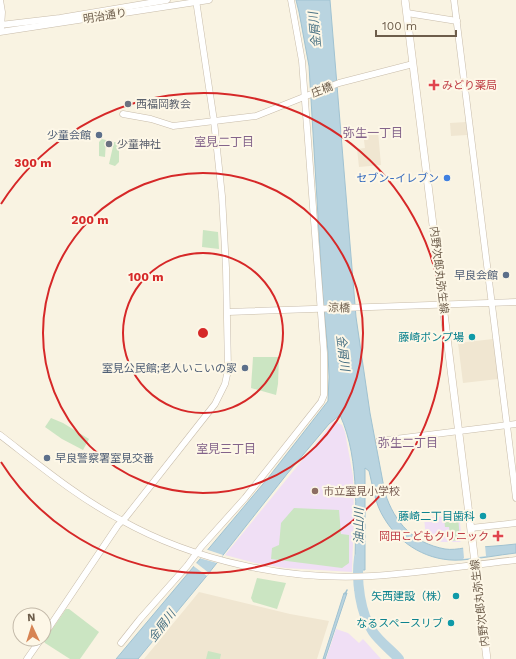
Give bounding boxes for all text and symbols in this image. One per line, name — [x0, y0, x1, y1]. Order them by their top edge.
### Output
street label: 明治通り — [82, 6, 128, 26]
water label: 金屑川 — [306, 9, 324, 49]
scale bar — [376, 12, 456, 38]
text: 100 m — [382, 19, 417, 33]
place label: みどり薬局 — [442, 79, 497, 92]
street label: 庄橋 — [309, 80, 335, 100]
marker: みどり薬局 — [429, 80, 439, 90]
place label: 西福岡教会 — [136, 98, 191, 111]
marker: 西福岡教会 — [123, 99, 133, 109]
district label: 弥生一丁目 — [343, 126, 403, 140]
place label: 少童会館 — [47, 129, 91, 142]
marker: 少童会館 — [94, 130, 104, 140]
district label: 室見二丁目 — [194, 135, 254, 149]
place label: 少童神社 — [117, 138, 161, 151]
marker: 少童神社 — [104, 139, 114, 149]
text: 300 m — [14, 156, 52, 170]
place label: セブン-イレブン — [356, 172, 439, 185]
marker: セブン-イレブン — [442, 173, 452, 183]
text: 200 m — [71, 213, 109, 227]
street label: 内野次郎丸弥生線 — [427, 226, 451, 314]
place label: 早良会館 — [454, 269, 498, 282]
text: 100 m — [128, 270, 164, 284]
marker: 早良会館 — [501, 270, 511, 280]
street label: 涼橋 — [328, 301, 350, 315]
centre of rings — [196, 326, 210, 340]
place label: 藤崎ポンプ場 — [398, 331, 464, 344]
marker: 藤崎ポンプ場 — [467, 332, 477, 342]
water label: 金屑川 — [334, 334, 352, 374]
place label: 室見公民館;老人いこいの家 — [102, 362, 237, 375]
marker: 室見公民館;老人いこいの家 — [240, 363, 250, 373]
district label: 弥生二丁目 — [378, 436, 438, 450]
district label: 室見三丁目 — [196, 442, 256, 456]
place label: 早良警察署室見交番 — [55, 452, 154, 465]
marker: 早良警察署室見交番 — [42, 453, 52, 463]
place label: 市立室見小学校 — [323, 485, 400, 498]
marker: 市立室見小学校 — [310, 486, 320, 496]
water label: 油山川 — [352, 506, 366, 544]
place label: 藤崎二丁目歯科 — [398, 510, 475, 523]
marker: 藤崎二丁目歯科 — [478, 511, 488, 521]
place label: 岡田こどもクリニック — [379, 530, 489, 543]
marker: 岡田こどもクリニック — [492, 530, 504, 542]
street label: 内野次郎丸弥生線 — [468, 559, 492, 647]
place label: 矢西建設（株） — [371, 590, 448, 603]
marker: 矢西建設（株） — [451, 591, 461, 601]
water label: 金屑川 — [146, 606, 180, 645]
north arrow — [12, 607, 52, 647]
text: N — [27, 611, 36, 624]
place label: なるスペースリブ — [356, 617, 443, 630]
marker: なるスペースリブ — [446, 618, 456, 628]

